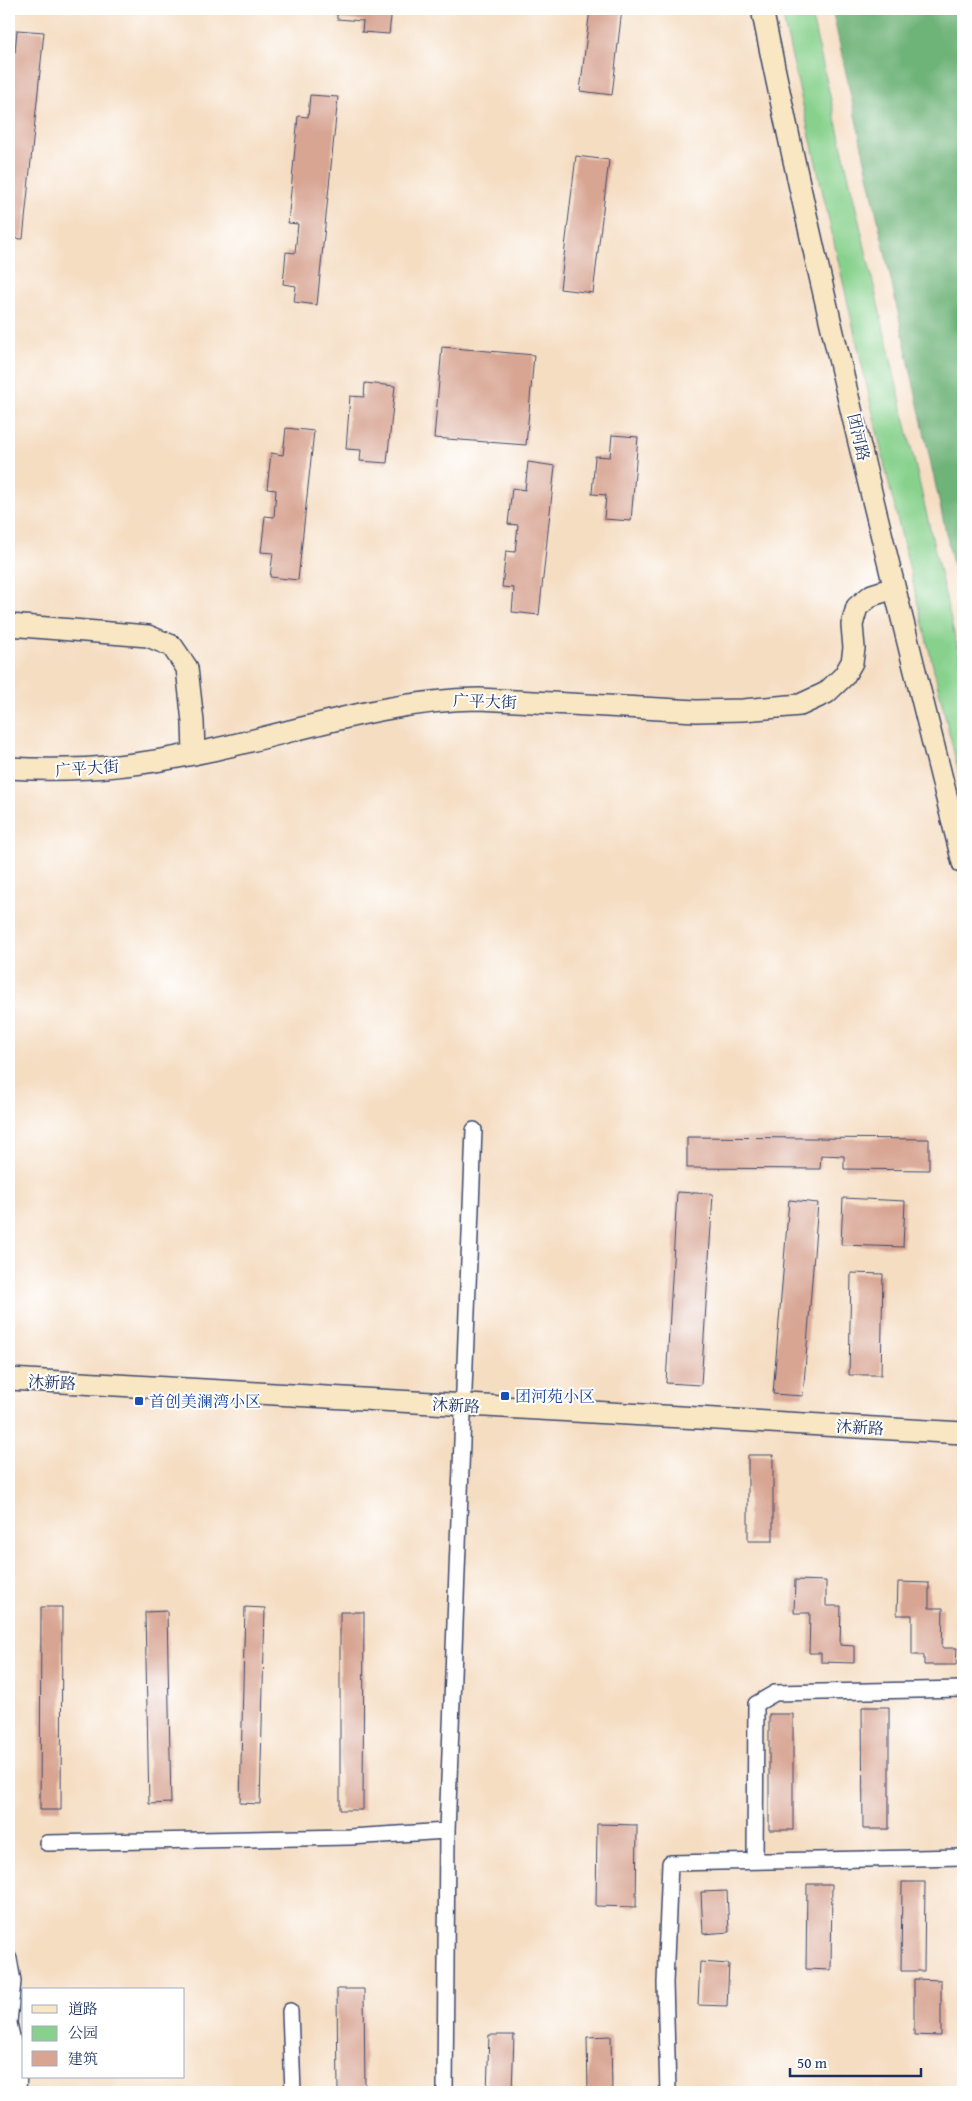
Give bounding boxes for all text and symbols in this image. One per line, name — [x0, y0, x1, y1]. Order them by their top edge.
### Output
street label: 团河路 — [842, 411, 876, 463]
street label: 广平大街 — [453, 688, 517, 714]
street label: 广平大街 — [54, 754, 120, 782]
street label: 沐新路 — [27, 1369, 77, 1395]
place label: 团河苑小区 — [515, 1384, 595, 1408]
place label: 首创美澜湾小区 — [149, 1389, 261, 1413]
marker: 团河苑小区 — [499, 1390, 511, 1402]
street label: 沐新路 — [431, 1392, 481, 1418]
marker: 首创美澜湾小区 — [133, 1395, 145, 1407]
street label: 沐新路 — [835, 1414, 885, 1440]
legend — [22, 1988, 185, 2078]
text: 道路 — [68, 1998, 98, 2019]
text: 公园 — [68, 2022, 98, 2043]
scale bar — [790, 2046, 921, 2078]
text: 建筑 — [68, 2048, 98, 2069]
text: 50 m — [797, 2052, 828, 2073]

